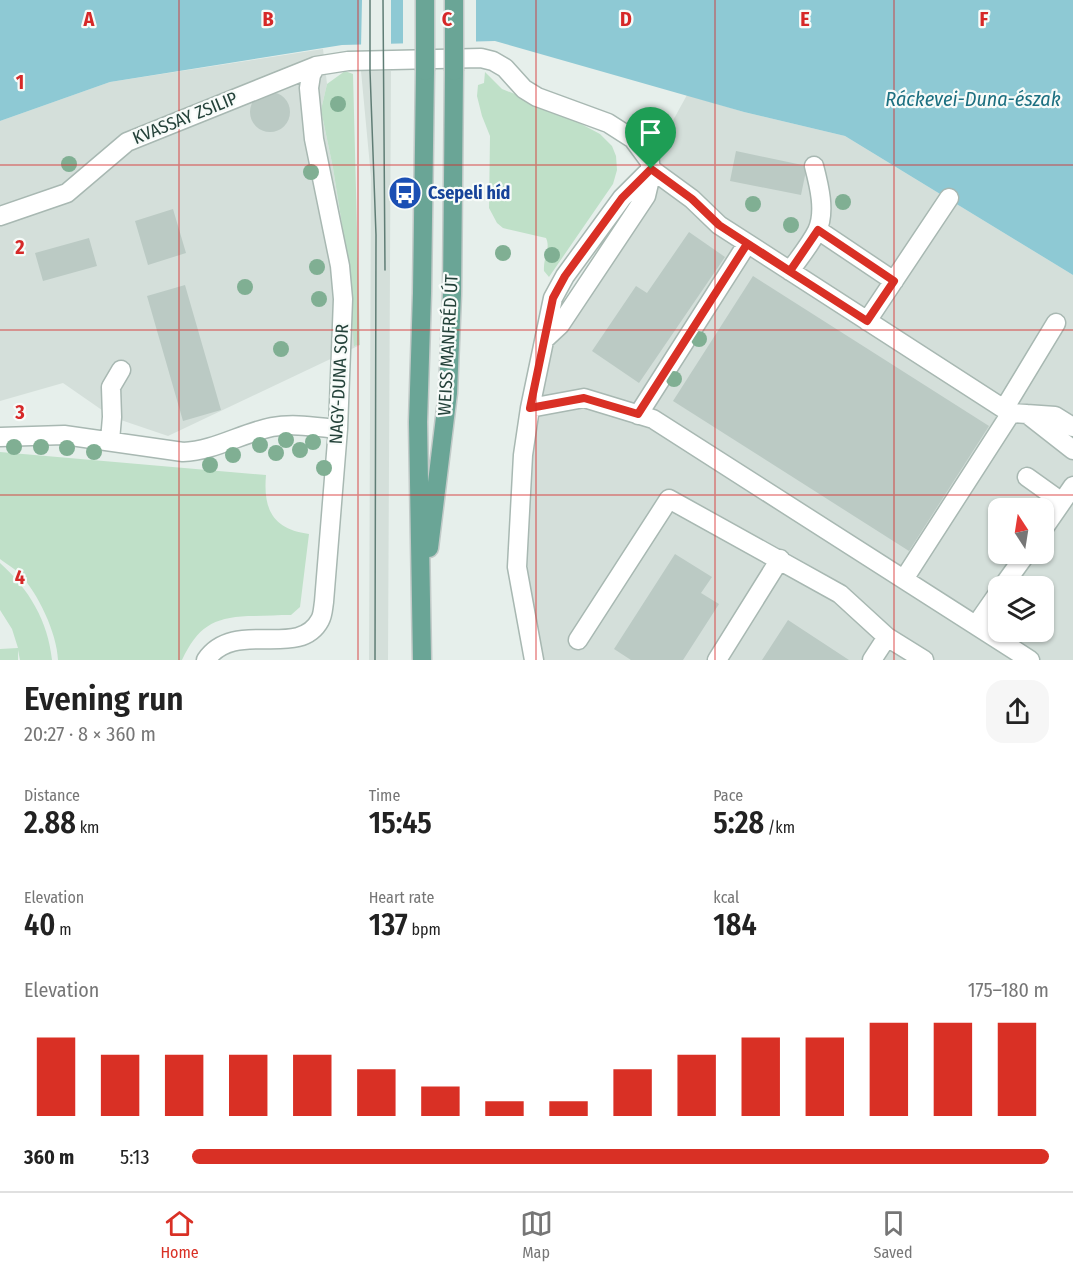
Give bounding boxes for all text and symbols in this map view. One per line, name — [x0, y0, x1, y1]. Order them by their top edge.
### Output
text: A — [83, 7, 96, 31]
text: B — [262, 7, 274, 31]
text: C — [442, 7, 453, 31]
text: D — [620, 7, 632, 31]
text: E — [800, 7, 810, 31]
text: F — [980, 7, 989, 31]
text: 1 — [16, 70, 24, 94]
street label: KVASSAY ZSILIP — [129, 87, 241, 149]
water label: Ráckevei-Duna-észak — [885, 87, 1061, 111]
pin — [625, 107, 676, 169]
icon: arrive — [634, 116, 667, 149]
bus stop icon: Csepeli híd — [387, 175, 423, 211]
place label: Csepeli híd — [428, 182, 510, 204]
text: 2 — [14, 235, 25, 259]
street label: WEISS MANFRÉD ÚT — [432, 273, 463, 416]
street label: NAGY-DUNA SOR — [325, 323, 353, 445]
text: 3 — [14, 400, 25, 424]
north arrow — [988, 498, 1054, 564]
map controls — [988, 498, 1054, 642]
text: 4 — [15, 565, 25, 589]
button: layers — [988, 576, 1054, 642]
text: Evening run — [24, 679, 184, 719]
button: share — [986, 680, 1049, 743]
text: 20:27 · 8 × 360 m — [24, 722, 156, 746]
text: Distance — [24, 786, 80, 805]
text: Time — [369, 786, 400, 805]
text: Pace — [713, 786, 743, 805]
text: 2.88 — [24, 805, 76, 841]
text: 15:45 — [369, 805, 432, 841]
text: 5:28 — [713, 805, 764, 841]
text: km — [76, 818, 99, 837]
text: /km — [764, 818, 795, 837]
text: Elevation — [24, 888, 84, 907]
text: Heart rate — [369, 888, 434, 907]
text: kcal — [713, 888, 739, 907]
text: 40 — [24, 907, 55, 943]
text: 137 — [369, 907, 408, 943]
text: 184 — [713, 907, 757, 943]
text: m — [55, 920, 71, 939]
text: bpm — [408, 920, 441, 939]
text: Elevation — [24, 978, 99, 1002]
text: 175–180 m — [968, 978, 1049, 1002]
text: 360 m — [24, 1145, 74, 1169]
text: 5:13 — [120, 1145, 149, 1169]
tab: Home — [160, 1207, 199, 1262]
tab: Map — [520, 1207, 553, 1262]
tab: Saved — [873, 1207, 913, 1262]

